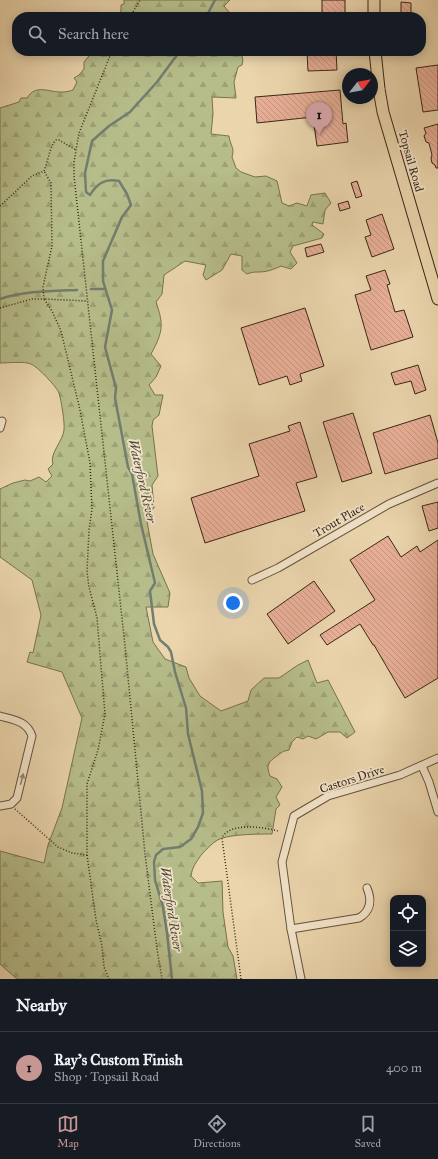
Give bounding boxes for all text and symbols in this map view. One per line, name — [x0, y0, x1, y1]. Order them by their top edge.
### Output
search box — [12, 12, 426, 56]
icon: search — [26, 23, 48, 45]
text: Search here — [58, 25, 129, 43]
north arrow — [342, 68, 378, 104]
pin: 1 — [306, 102, 332, 135]
street label: Topsail Road — [396, 129, 426, 193]
water label: Waterford River — [125, 438, 160, 525]
street label: Trout Place — [311, 500, 367, 540]
your location — [223, 593, 243, 613]
street label: Castors Drive — [318, 762, 386, 796]
one-way arrow — [19, 773, 25, 786]
water label: Waterford River — [156, 866, 186, 953]
map controls — [390, 895, 426, 967]
button: locate — [390, 895, 426, 931]
button: layers — [390, 931, 426, 967]
text: Nearby — [16, 995, 67, 1016]
text: Ray's Custom Finish — [54, 1051, 183, 1069]
text: 1 — [26, 1060, 32, 1076]
text: 400 m — [386, 1060, 422, 1076]
text: Shop · Topsail Road — [54, 1069, 159, 1085]
tab: Map — [57, 1113, 79, 1150]
tab: Directions — [193, 1113, 241, 1150]
tab: Saved — [355, 1113, 381, 1150]

